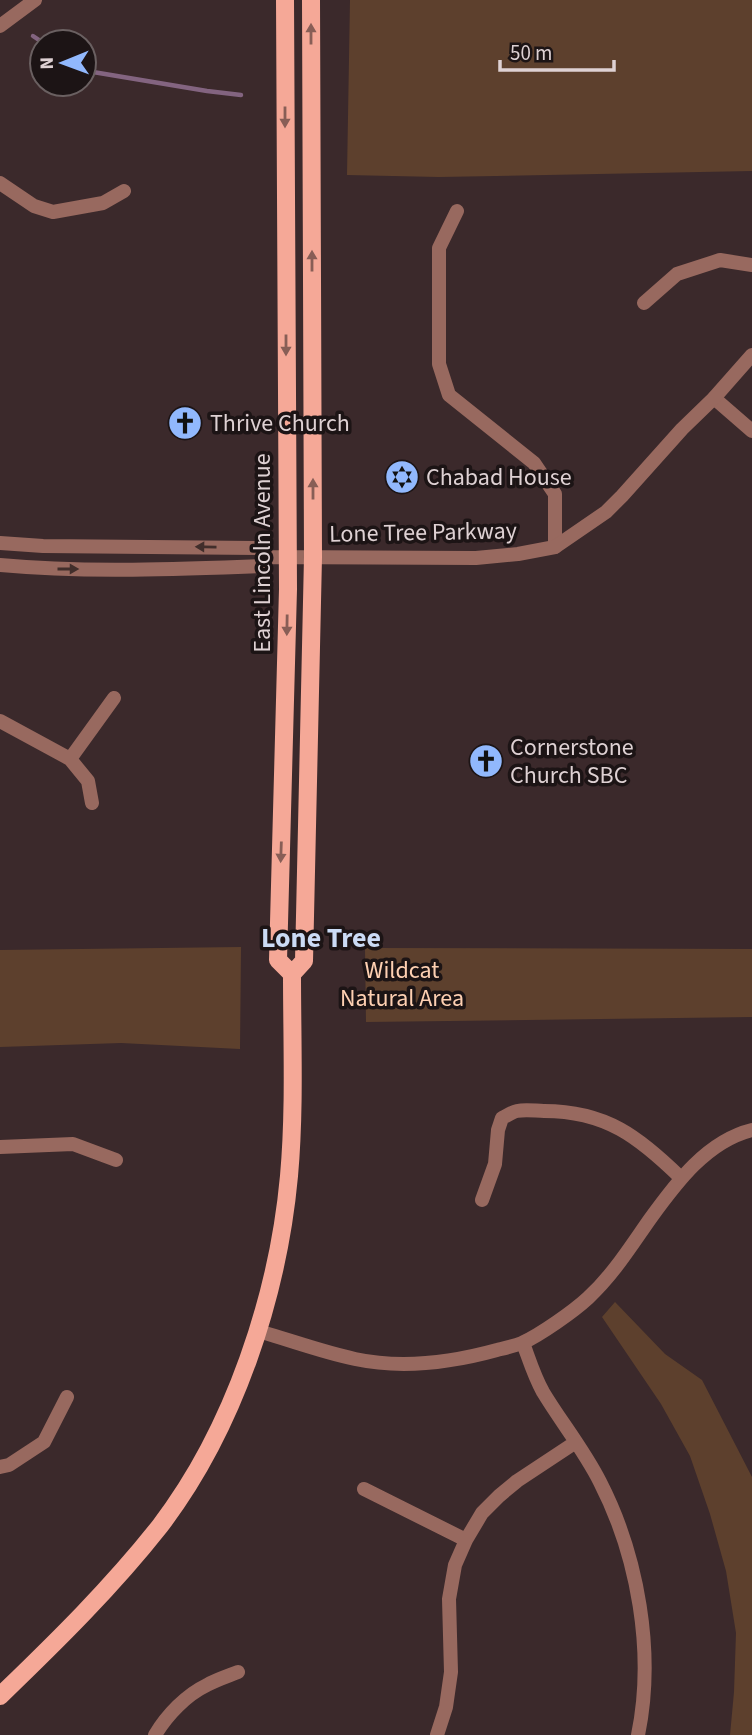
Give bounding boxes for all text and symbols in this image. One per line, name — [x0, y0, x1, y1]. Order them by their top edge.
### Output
one-way arrow — [305, 22, 317, 44]
north arrow — [28, 28, 98, 98]
scale bar — [500, 28, 614, 72]
text: 50 m — [510, 38, 552, 68]
text: N — [34, 57, 61, 70]
one-way arrow — [279, 106, 291, 128]
one-way arrow — [306, 250, 318, 272]
one-way arrow — [280, 334, 292, 356]
church icon: Thrive Church — [166, 404, 204, 442]
place label: Thrive Church — [210, 406, 350, 441]
street label: East Lincoln Avenue — [245, 453, 280, 653]
synagogue icon: Chabad House — [383, 458, 421, 496]
place label: Chabad House — [426, 460, 572, 495]
one-way arrow — [307, 477, 319, 499]
street label: Lone Tree Parkway — [329, 513, 517, 552]
one-way arrow — [195, 542, 217, 553]
one-way arrow — [57, 563, 79, 575]
one-way arrow — [281, 614, 293, 636]
place label: Cornerstone Church SBC — [510, 730, 634, 793]
church icon: Cornerstone Church SBC — [467, 742, 505, 780]
one-way arrow — [275, 842, 286, 864]
district label: Lone Tree — [261, 918, 381, 958]
park label: Wildcat Natural Area — [340, 953, 464, 1016]

